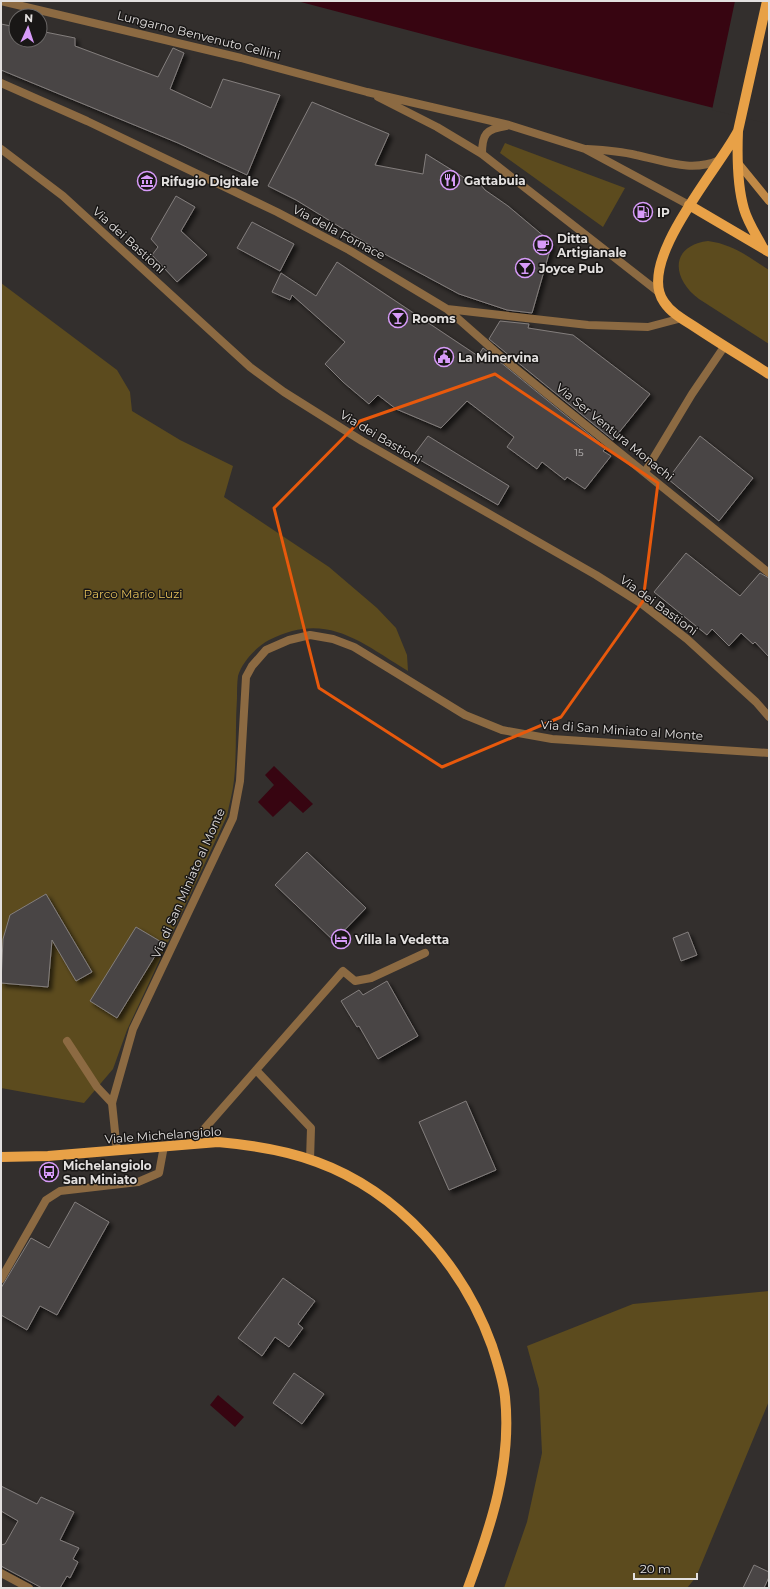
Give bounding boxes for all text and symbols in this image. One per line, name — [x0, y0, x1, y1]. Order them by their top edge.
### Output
street label: Lungarno Benvenuto Cellini — [116, 7, 282, 63]
north arrow — [8, 8, 48, 48]
text: N — [24, 11, 33, 25]
restaurant icon: Gattabuia — [439, 169, 461, 191]
museum icon: Rifugio Digitale — [136, 170, 158, 192]
place label: Gattabuia — [464, 173, 526, 188]
place label: Rifugio Digitale — [161, 174, 259, 189]
street label: Via della Fornace — [290, 201, 388, 263]
fuel station icon: IP — [632, 201, 654, 223]
street label: Via dei Bastioni — [90, 204, 168, 276]
place label: IP — [657, 205, 670, 220]
place label: Ditta Artigianale — [556, 231, 627, 260]
cafe icon: Ditta Artigianale — [532, 234, 554, 256]
bar icon: Joyce Pub — [514, 257, 536, 279]
place label: Joyce Pub — [538, 261, 603, 276]
bar icon: Rooms — [387, 307, 409, 329]
place label: Rooms — [412, 311, 456, 326]
public building icon: La Minervina — [433, 346, 455, 368]
place label: La Minervina — [458, 350, 539, 365]
street label: Via Ser Ventura Monachi — [553, 380, 677, 484]
street label: Via dei Bastioni — [338, 407, 424, 467]
house number: 15 — [574, 446, 584, 459]
street label: Via dei Bastioni — [617, 572, 701, 638]
park label: Parco Mario Luzi — [83, 586, 183, 601]
street label: Via di San Miniato al Monte — [540, 717, 704, 743]
street label: Via di San Miniato al Monte — [148, 806, 228, 960]
hotel icon: Villa la Vedetta — [330, 928, 352, 950]
place label: Villa la Vedetta — [354, 932, 449, 947]
street label: Viale Michelangiolo — [104, 1123, 222, 1147]
place label: Michelangiolo San Miniato — [63, 1158, 152, 1187]
bus stop icon: Michelangiolo San Miniato — [38, 1161, 60, 1183]
scale bar — [634, 1555, 697, 1581]
text: 20 m — [640, 1561, 671, 1576]

